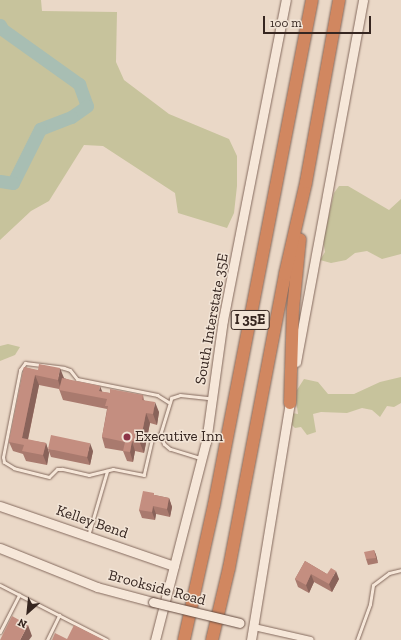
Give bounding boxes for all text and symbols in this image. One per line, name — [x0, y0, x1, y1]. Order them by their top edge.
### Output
scale bar — [265, 8, 373, 34]
text: 100 m — [270, 16, 302, 30]
street label: South Interstate 35E — [192, 252, 232, 386]
road number: I 35E — [230, 308, 270, 332]
place label: Executive Inn — [135, 428, 223, 446]
marker: Executive Inn — [122, 432, 132, 442]
street label: Kelley Bend — [54, 501, 130, 543]
street label: Brookside Road — [106, 566, 208, 610]
north arrow — [8, 592, 48, 632]
text: N — [16, 615, 29, 631]

